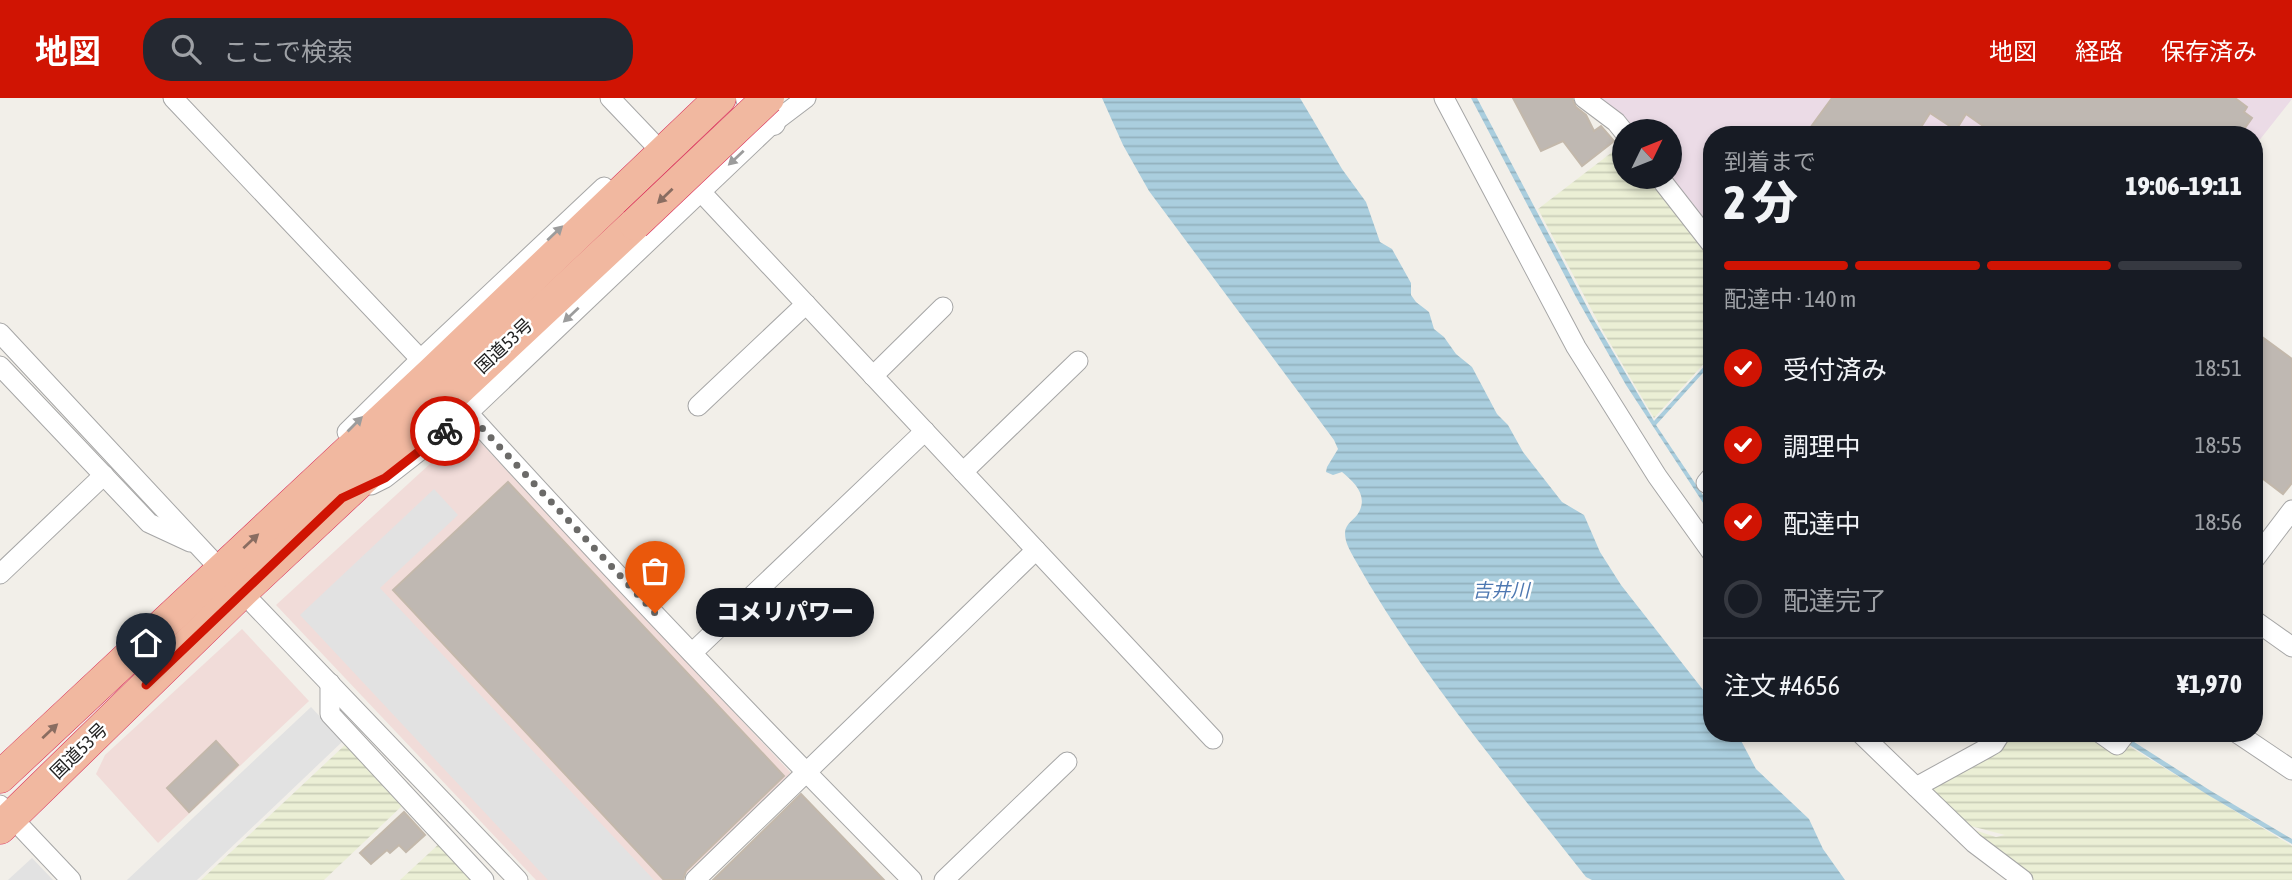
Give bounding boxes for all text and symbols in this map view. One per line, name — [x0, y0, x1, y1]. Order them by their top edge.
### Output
search box — [143, 18, 633, 81]
icon: search — [167, 30, 205, 68]
text: 地図 — [35, 32, 101, 70]
text: ここで検索 — [223, 37, 353, 67]
text: 地図 — [1989, 38, 2037, 65]
text: 経路 — [2075, 38, 2123, 65]
text: 保存済み — [2161, 38, 2257, 65]
north arrow — [1612, 119, 1682, 189]
map controls — [1612, 119, 1682, 189]
text: 到着まで — [1724, 149, 1816, 175]
one-way arrow — [728, 150, 745, 166]
text: 19:06–19:11 — [2125, 171, 2242, 201]
text: 2 分 — [1724, 176, 1798, 229]
one-way arrow — [657, 187, 674, 203]
one-way arrow — [547, 224, 564, 241]
text: 配達中 · 140 m — [1724, 286, 1856, 312]
one-way arrow — [563, 306, 580, 322]
street label: 国道53号 — [471, 314, 537, 377]
icon: check — [1724, 349, 1762, 387]
text: 受付済み — [1783, 355, 1887, 385]
text: 18:51 — [2195, 355, 2242, 381]
courier — [410, 396, 480, 466]
icon: bike — [426, 412, 464, 450]
one-way arrow — [347, 415, 364, 432]
icon: check — [1724, 426, 1762, 464]
text: 調理中 — [1783, 432, 1861, 462]
text: 18:55 — [2195, 432, 2242, 458]
icon: check — [1724, 503, 1762, 541]
text: 配達中 — [1783, 509, 1861, 539]
text: 18:56 — [2195, 509, 2242, 535]
one-way arrow — [242, 534, 259, 550]
pin — [625, 541, 685, 613]
icon: bag — [636, 552, 674, 590]
water label: 吉井川 — [1472, 579, 1531, 601]
text: 配達完了 — [1783, 586, 1887, 616]
callout: コメリパワー — [697, 588, 876, 638]
text: コメリパワー — [716, 599, 854, 625]
pin — [116, 613, 176, 685]
icon: home — [127, 624, 165, 662]
text: ¥1,970 — [2177, 669, 2242, 699]
text: 注文 #4656 — [1724, 671, 1840, 701]
street label: 国道53号 — [46, 718, 111, 783]
one-way arrow — [41, 723, 58, 739]

